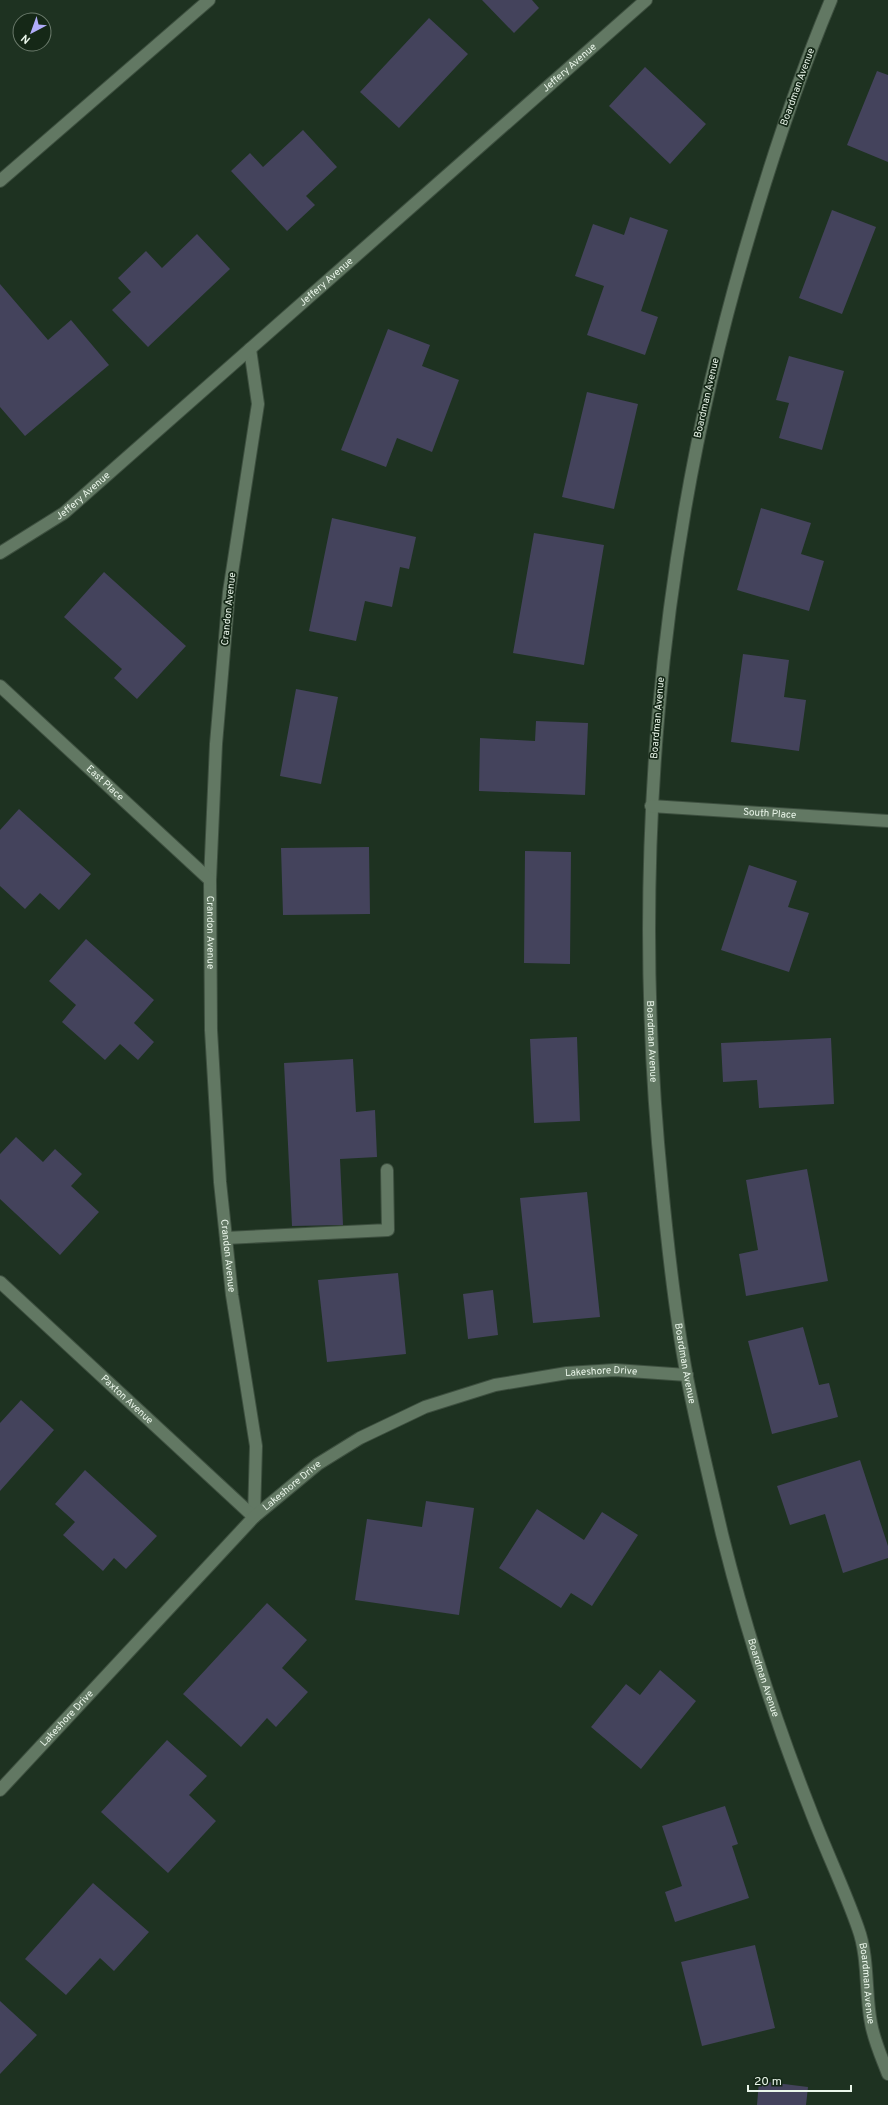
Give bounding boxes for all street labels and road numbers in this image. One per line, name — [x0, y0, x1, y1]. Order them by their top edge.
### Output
street label: Jeffery Avenue — [540, 40, 599, 95]
street label: Boardman Avenue — [778, 46, 818, 128]
street label: Jeffery Avenue — [296, 255, 356, 309]
street label: Boardman Avenue — [691, 357, 723, 439]
street label: Jeffery Avenue — [53, 469, 113, 523]
street label: Crandon Avenue — [219, 572, 239, 646]
street label: Boardman Avenue — [648, 677, 668, 759]
street label: East Place — [83, 762, 127, 804]
street label: South Place — [743, 805, 797, 822]
street label: Crandon Avenue — [204, 896, 217, 969]
street label: Boardman Avenue — [644, 1000, 660, 1083]
street label: Crandon Avenue — [217, 1219, 238, 1293]
street label: Boardman Avenue — [671, 1322, 699, 1405]
street label: Lakeshore Drive — [565, 1363, 638, 1380]
street label: Paxton Avenue — [98, 1372, 156, 1427]
street label: Lakeshore Drive — [260, 1458, 324, 1514]
street label: Boardman Avenue — [745, 1637, 782, 1719]
street label: Lakeshore Drive — [37, 1687, 96, 1749]
street label: Boardman Avenue — [856, 1941, 878, 2025]

